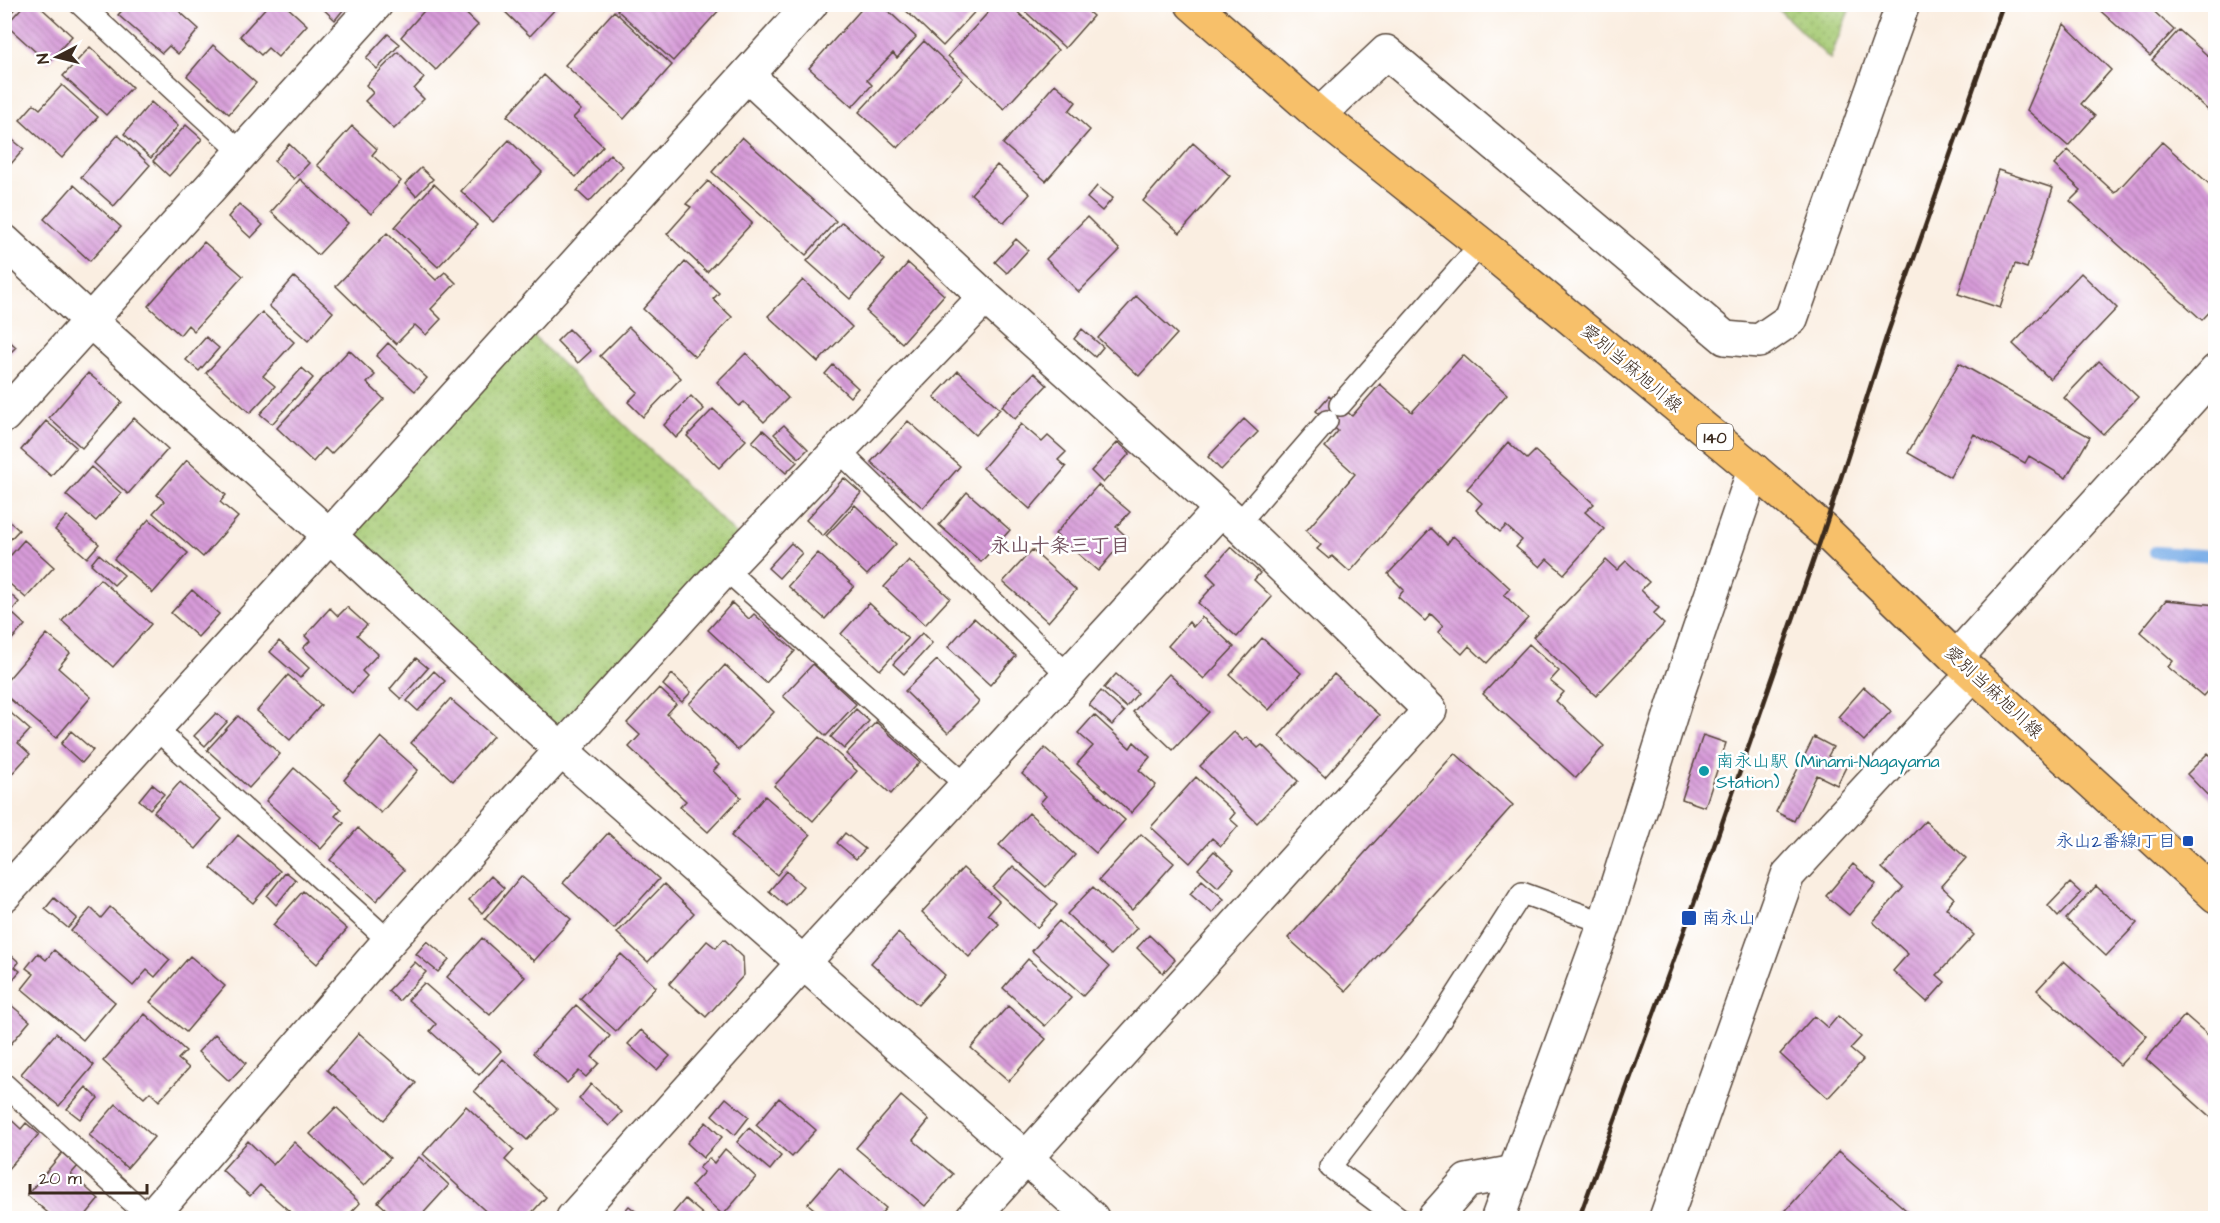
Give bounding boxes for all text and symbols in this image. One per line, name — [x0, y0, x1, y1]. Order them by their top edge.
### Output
north arrow — [27, 27, 87, 87]
text: N — [32, 52, 55, 65]
street label: 愛別当麻旭川線 — [1575, 318, 1688, 418]
road number: 140 — [1697, 424, 1733, 450]
district label: 永山十条三丁目 — [990, 532, 1130, 560]
street label: 愛別当麻旭川線 — [1939, 640, 2048, 744]
place label: 南永山駅 (Minami-Nagayama Station) — [1716, 749, 1940, 795]
marker: 南永山駅 (Minami-Nagayama Station) — [1697, 764, 1711, 778]
place label: 永山2番線1丁目 — [2055, 829, 2176, 854]
marker: 永山2番線1丁目 — [2181, 834, 2195, 848]
place label: 南永山 — [1702, 906, 1756, 931]
marker: 南永山 — [1680, 909, 1698, 927]
scale bar — [30, 1157, 147, 1195]
text: 20 m — [39, 1166, 82, 1191]

